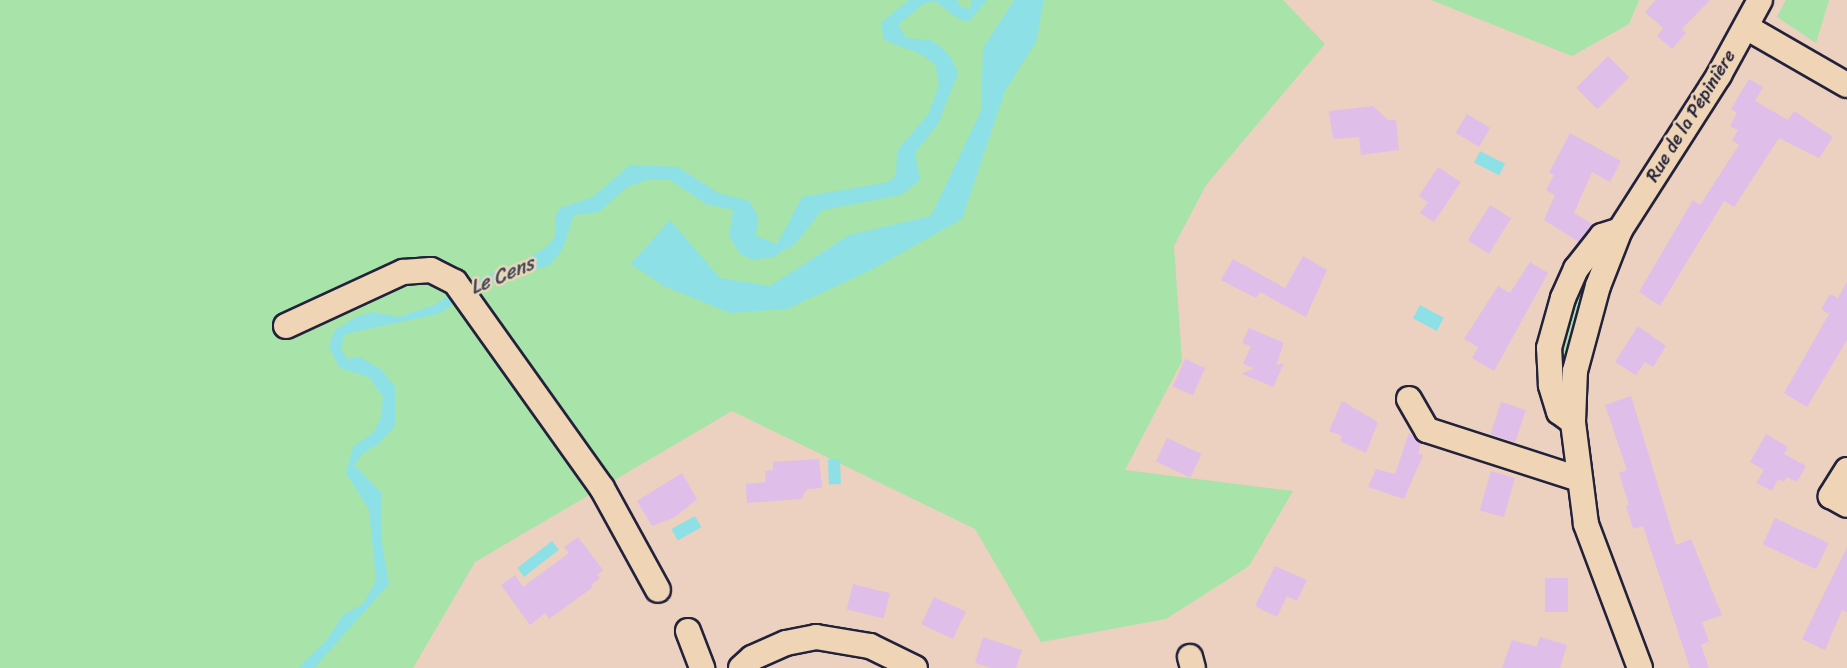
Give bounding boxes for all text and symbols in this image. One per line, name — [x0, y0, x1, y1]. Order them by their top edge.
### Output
street label: Rue de la Pépinière — [1642, 46, 1740, 186]
water label: Le Cens — [466, 251, 538, 299]

